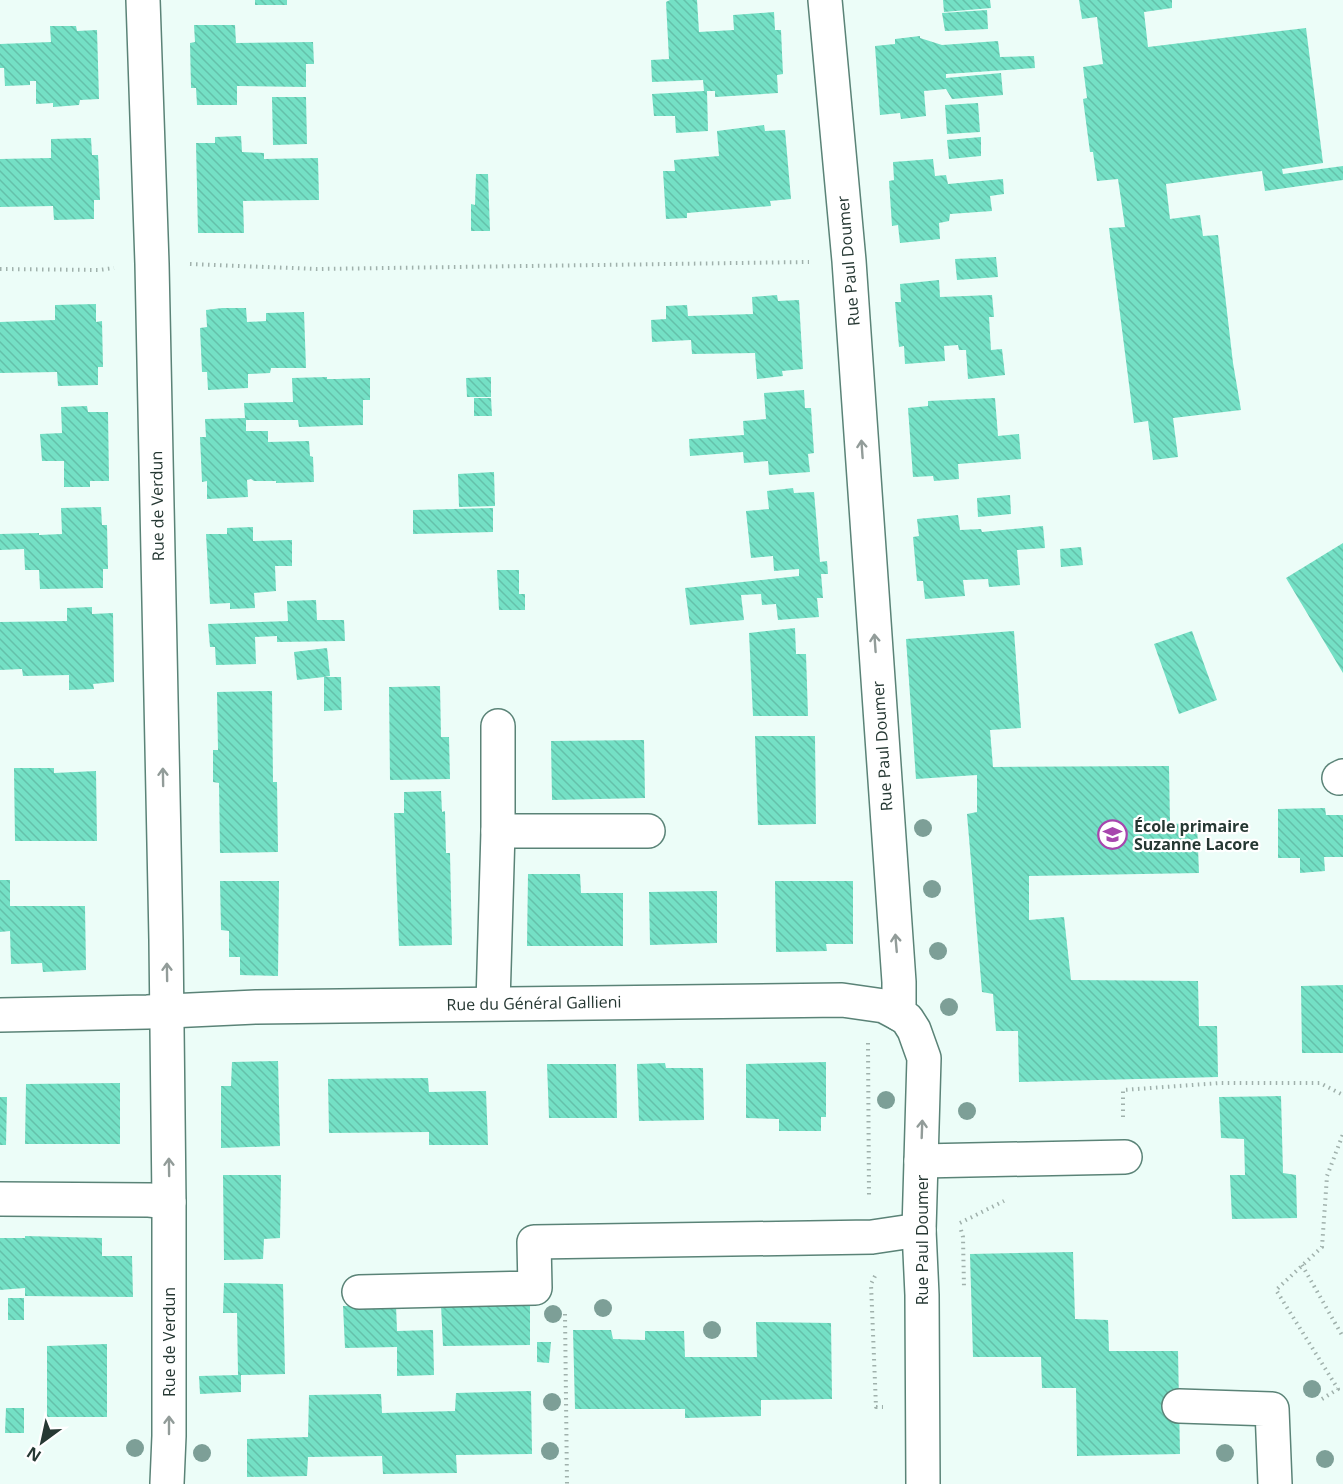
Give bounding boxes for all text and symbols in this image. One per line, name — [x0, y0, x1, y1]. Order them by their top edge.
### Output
street label: Rue Paul Doumer — [831, 194, 865, 327]
one-way arrow — [856, 439, 867, 459]
street label: Rue de Verdun — [145, 451, 169, 561]
one-way arrow — [869, 634, 880, 654]
street label: Rue Paul Doumer — [866, 680, 898, 812]
one-way arrow — [157, 767, 169, 787]
place label: École primaire Suzanne Lacore — [1134, 815, 1259, 855]
school or university icon: École primaire Suzanne Lacore — [1097, 819, 1129, 851]
one-way arrow — [890, 933, 901, 953]
one-way arrow — [161, 962, 172, 982]
street label: Rue du Général Gallieni — [446, 990, 622, 1016]
one-way arrow — [917, 1120, 928, 1140]
one-way arrow — [163, 1157, 175, 1177]
street label: Rue Paul Doumer — [911, 1174, 933, 1305]
street label: Rue de Verdun — [158, 1287, 180, 1397]
north arrow — [12, 1412, 72, 1472]
one-way arrow — [163, 1415, 175, 1435]
text: N — [22, 1442, 45, 1467]

